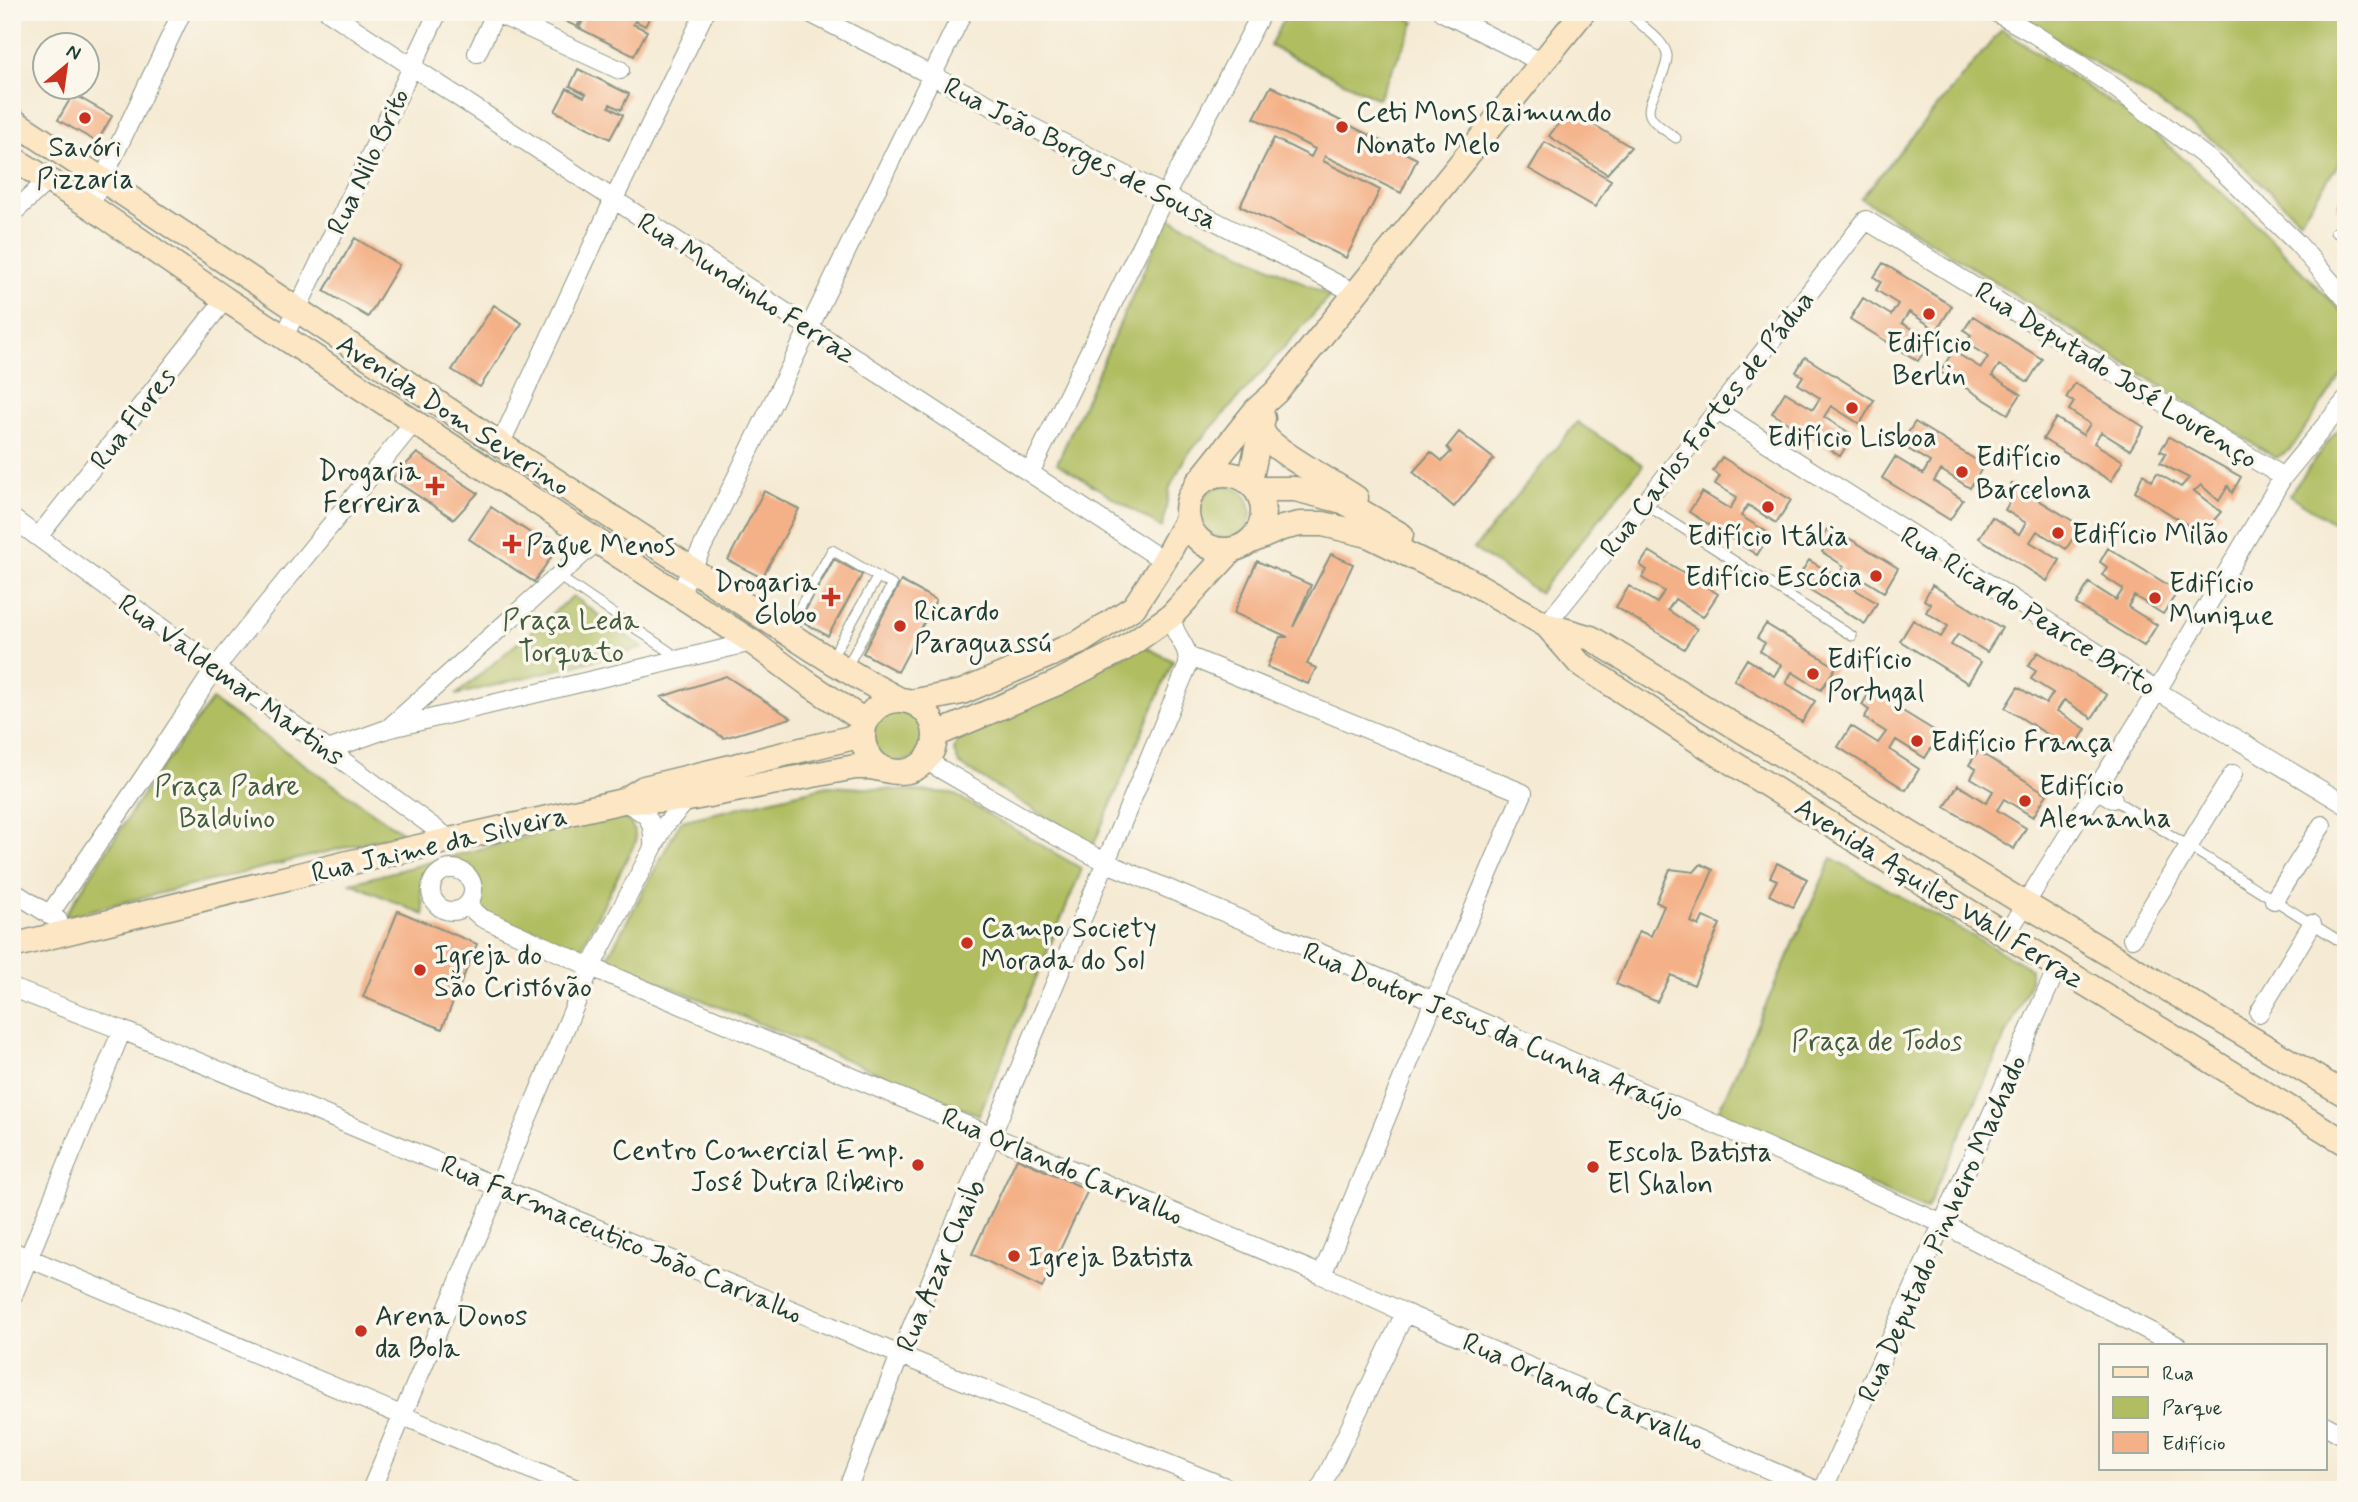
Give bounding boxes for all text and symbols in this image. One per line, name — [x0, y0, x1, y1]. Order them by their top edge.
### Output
north arrow — [32, 32, 102, 102]
text: N — [62, 38, 85, 66]
street label: Rua João Borges de Sousa — [936, 69, 1223, 241]
street label: Rua Nilo Brito — [319, 83, 419, 241]
place label: Ceti Mons Raimundo Nonato Melo — [1356, 95, 1612, 164]
marker: Savóri Pizzaria — [77, 110, 93, 126]
marker: Ceti Mons Raimundo Nonato Melo — [1334, 119, 1350, 135]
place label: Savóri Pizzaria — [36, 130, 134, 199]
street label: Rua Mundinho Ferraz — [629, 205, 862, 374]
street label: Rua Deputado José Lourenço — [1967, 274, 2264, 479]
street label: Rua Carlos Fortes de Pádua — [1592, 283, 1824, 566]
marker: Edifício Berlin — [1921, 306, 1937, 322]
place label: Edifício Berlin — [1887, 326, 1971, 395]
street label: Avenida Dom Severino — [329, 327, 577, 506]
street label: Rua Flores — [82, 361, 186, 478]
marker: Edifício Lisboa — [1844, 400, 1860, 416]
place label: Edifício Lisboa — [1767, 420, 1937, 457]
place label: Edifício Barcelona — [1976, 440, 2091, 509]
place label: Drogaria Ferreira — [318, 454, 421, 523]
marker: Edifício Barcelona — [1954, 464, 1970, 480]
marker: Drogaria Ferreira — [427, 478, 443, 494]
marker: Edifício Itália — [1760, 499, 1776, 515]
place label: Edifício Milão — [2072, 517, 2229, 554]
street label: Rua Ricardo Pearce Brito — [1893, 518, 2163, 706]
place label: Edifício Itália — [1687, 519, 1849, 556]
marker: Edifício Milão — [2050, 525, 2066, 541]
place label: Pague Menos — [526, 528, 676, 568]
marker: Pague Menos — [504, 536, 520, 552]
place label: Edifício Escócia — [1685, 560, 1862, 597]
place label: Drogaria Globo — [714, 565, 817, 634]
place label: Edifício Munique — [2169, 566, 2274, 635]
marker: Edifício Escócia — [1868, 568, 1884, 584]
street label: Rua Valdemar Martins — [110, 586, 351, 776]
marker: Drogaria Globo — [823, 589, 839, 605]
marker: Edifício Munique — [2147, 590, 2163, 606]
place label: Ricardo Paraguassú — [914, 594, 1051, 665]
park label: Praça Leda Torquato — [503, 603, 640, 672]
marker: Ricardo Paraguassú — [892, 618, 908, 634]
place label: Edifício Portugal — [1827, 642, 1924, 711]
marker: Edifício Portugal — [1805, 666, 1821, 682]
place label: Edifício França — [1931, 725, 2113, 762]
marker: Edifício França — [1909, 733, 1925, 749]
park label: Praça Padre Balduino — [154, 769, 300, 838]
place label: Edifício Alemanha — [2039, 769, 2171, 838]
street label: Avenida Aquiles Wall Ferraz — [1787, 790, 2090, 999]
marker: Edifício Alemanha — [2017, 793, 2033, 809]
street label: Rua Jaime da Silveira — [308, 798, 571, 893]
place label: Campo Society Morada do Sol — [981, 911, 1157, 980]
street label: Rua Doutor Jesus da Cunha Araújo — [1297, 934, 1689, 1129]
marker: Campo Society Morada do Sol — [959, 935, 975, 951]
place label: Igreja do São Cristóvão — [434, 938, 592, 1007]
marker: Igreja do São Cristóvão — [412, 962, 428, 978]
park label: Praça de Todos — [1792, 1024, 1962, 1061]
street label: Rua Deputado Pinheiro Machado — [1850, 1050, 2037, 1408]
street label: Rua Orlando Carvalho — [936, 1100, 1189, 1235]
place label: Centro Comercial Emp. José Dutra Ribeiro — [612, 1133, 904, 1202]
place label: Escola Batista El Shalon — [1607, 1135, 1772, 1204]
street label: Rua Farmaceutico João Carvalho — [434, 1147, 808, 1333]
marker: Centro Comercial Emp. José Dutra Ribeiro — [910, 1157, 926, 1173]
marker: Escola Batista El Shalon — [1585, 1159, 1601, 1175]
street label: Rua Azar Chaib — [888, 1174, 994, 1358]
place label: Igreja Batista — [1028, 1240, 1194, 1277]
marker: Igreja Batista — [1006, 1248, 1022, 1264]
place label: Arena Donos da Bola — [375, 1299, 527, 1368]
marker: Arena Donos da Bola — [353, 1323, 369, 1339]
street label: Rua Orlando Carvalho — [1457, 1325, 1710, 1460]
legend — [2099, 1344, 2326, 1470]
text: Rua — [2162, 1360, 2194, 1388]
text: Parque — [2162, 1394, 2223, 1422]
text: Edifício — [2162, 1430, 2226, 1458]

